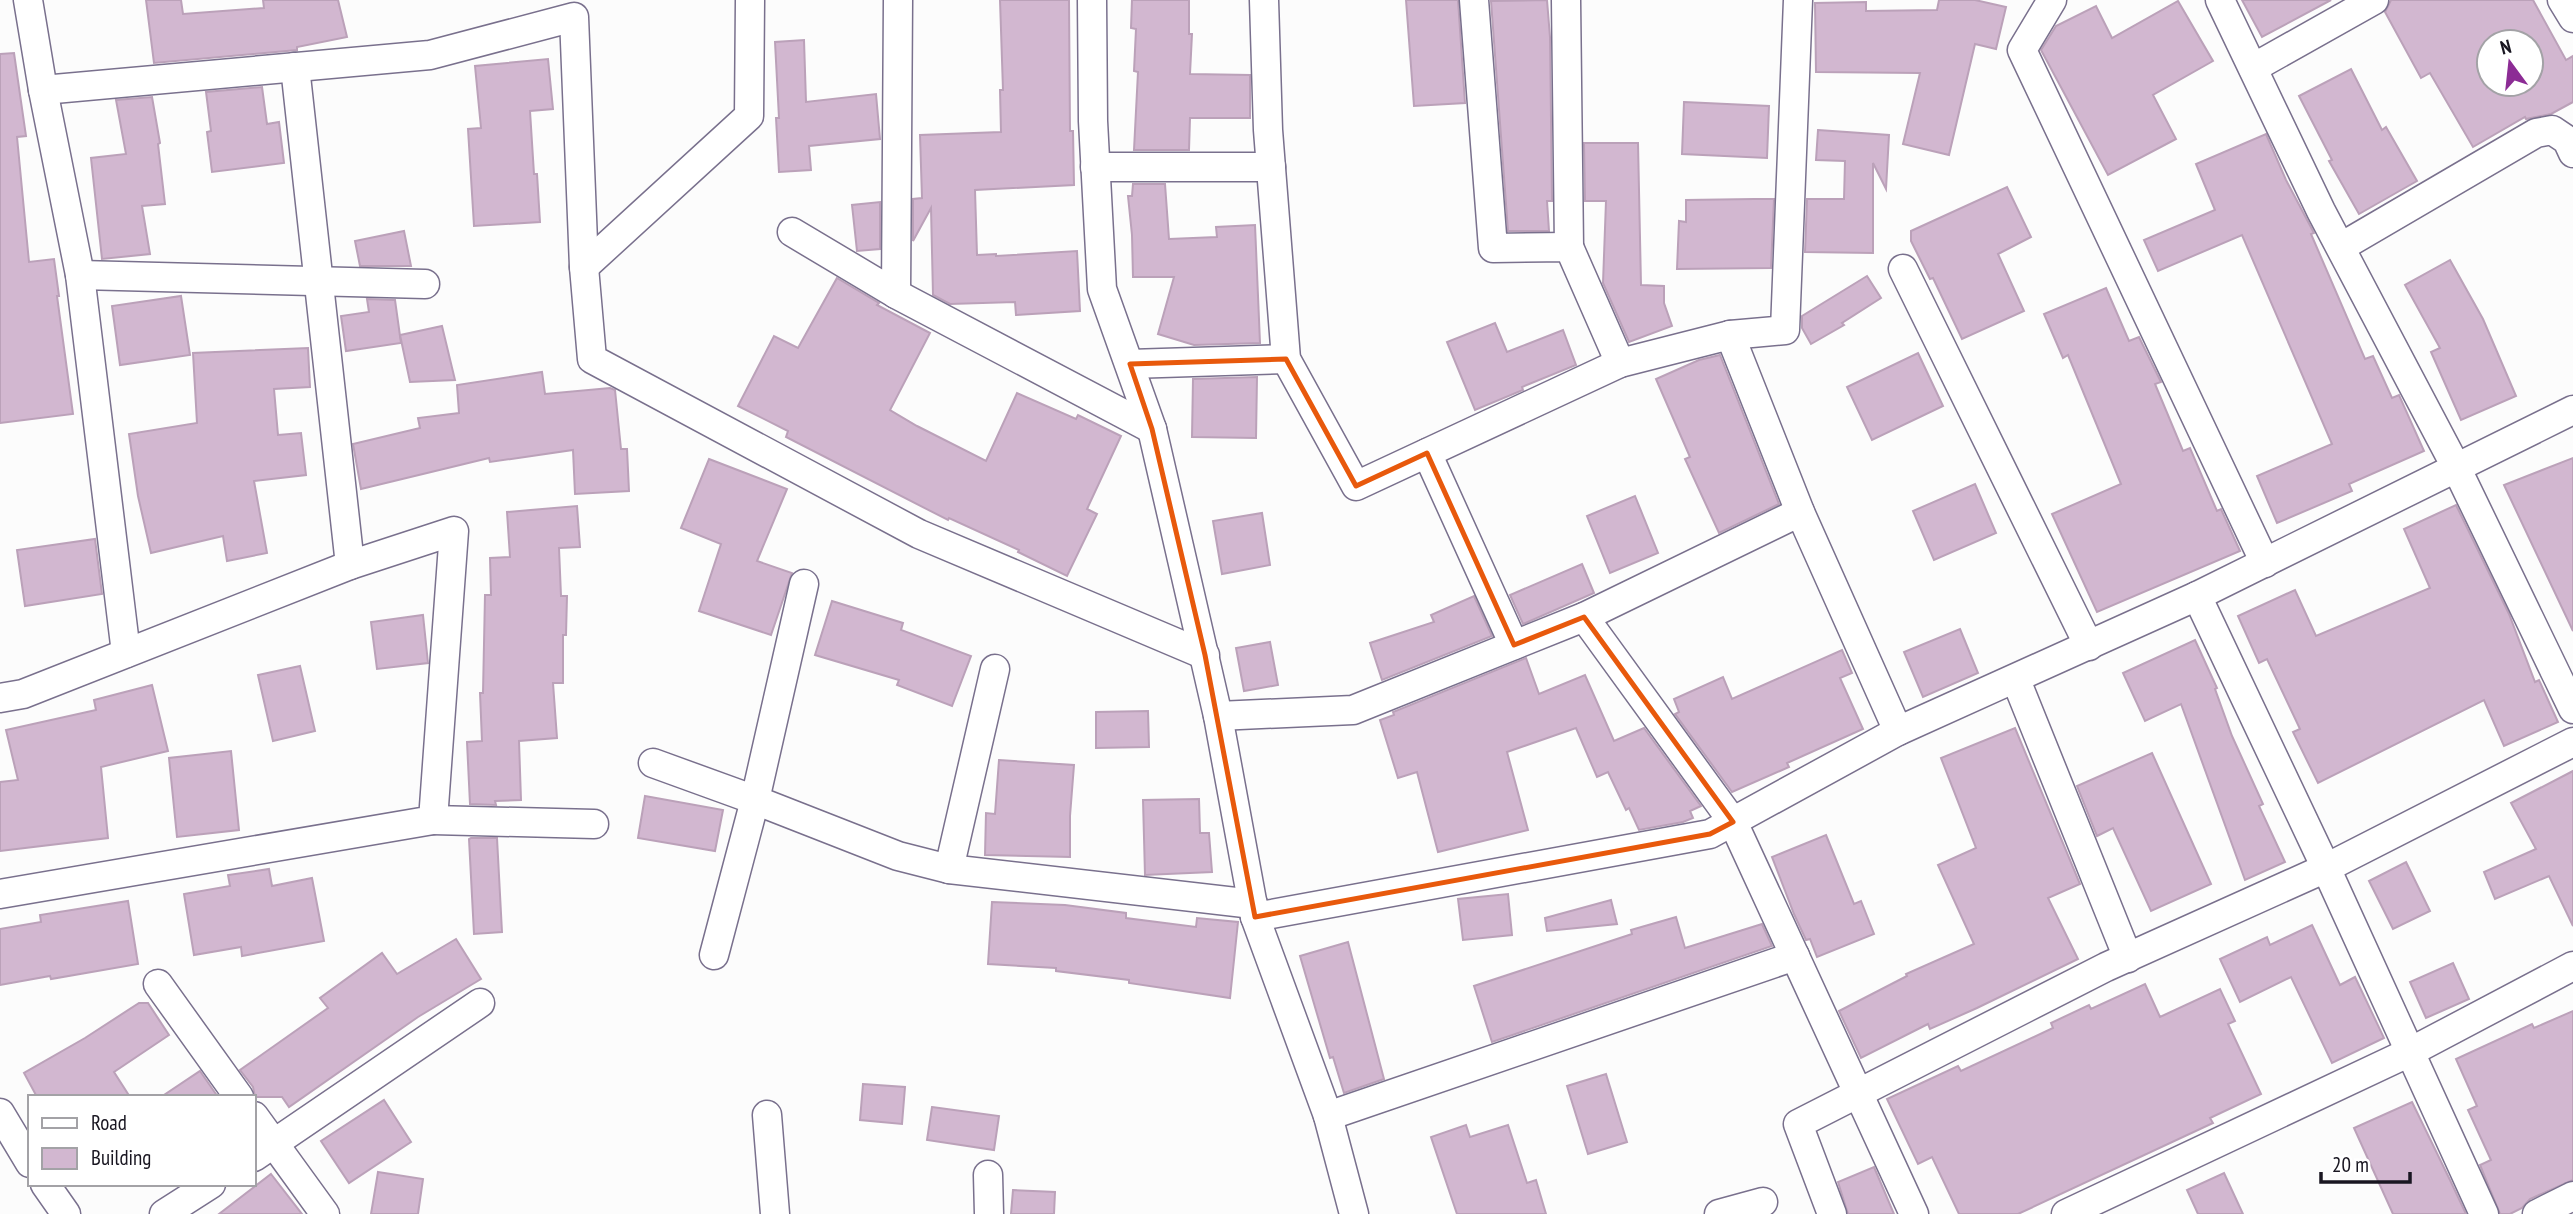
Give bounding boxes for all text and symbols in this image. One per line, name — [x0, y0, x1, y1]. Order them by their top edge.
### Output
north arrow — [2475, 28, 2545, 98]
text: N — [2498, 34, 2514, 59]
legend — [28, 1095, 256, 1186]
text: Road — [91, 1109, 127, 1136]
scale bar — [2321, 1140, 2410, 1184]
text: Building — [91, 1144, 151, 1171]
text: 20 m — [2332, 1151, 2369, 1178]

